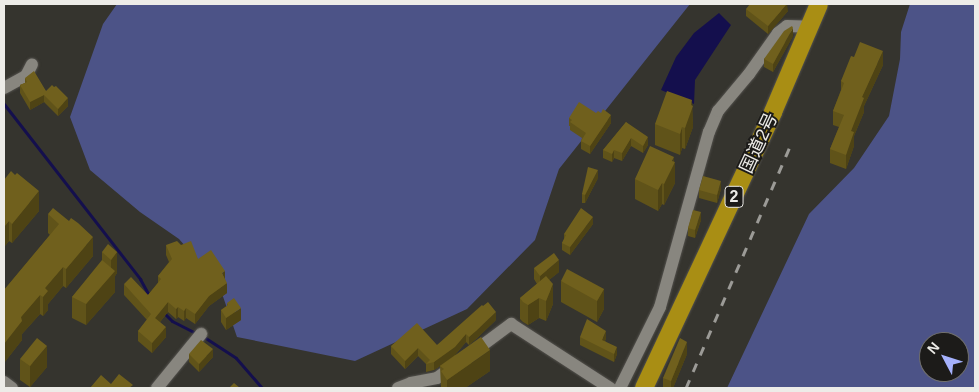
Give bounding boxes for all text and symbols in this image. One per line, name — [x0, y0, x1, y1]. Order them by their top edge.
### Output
street label: 国道2号 — [736, 109, 782, 177]
road number: 2 — [724, 183, 744, 210]
north arrow — [919, 332, 969, 382]
text: N — [924, 339, 943, 357]

